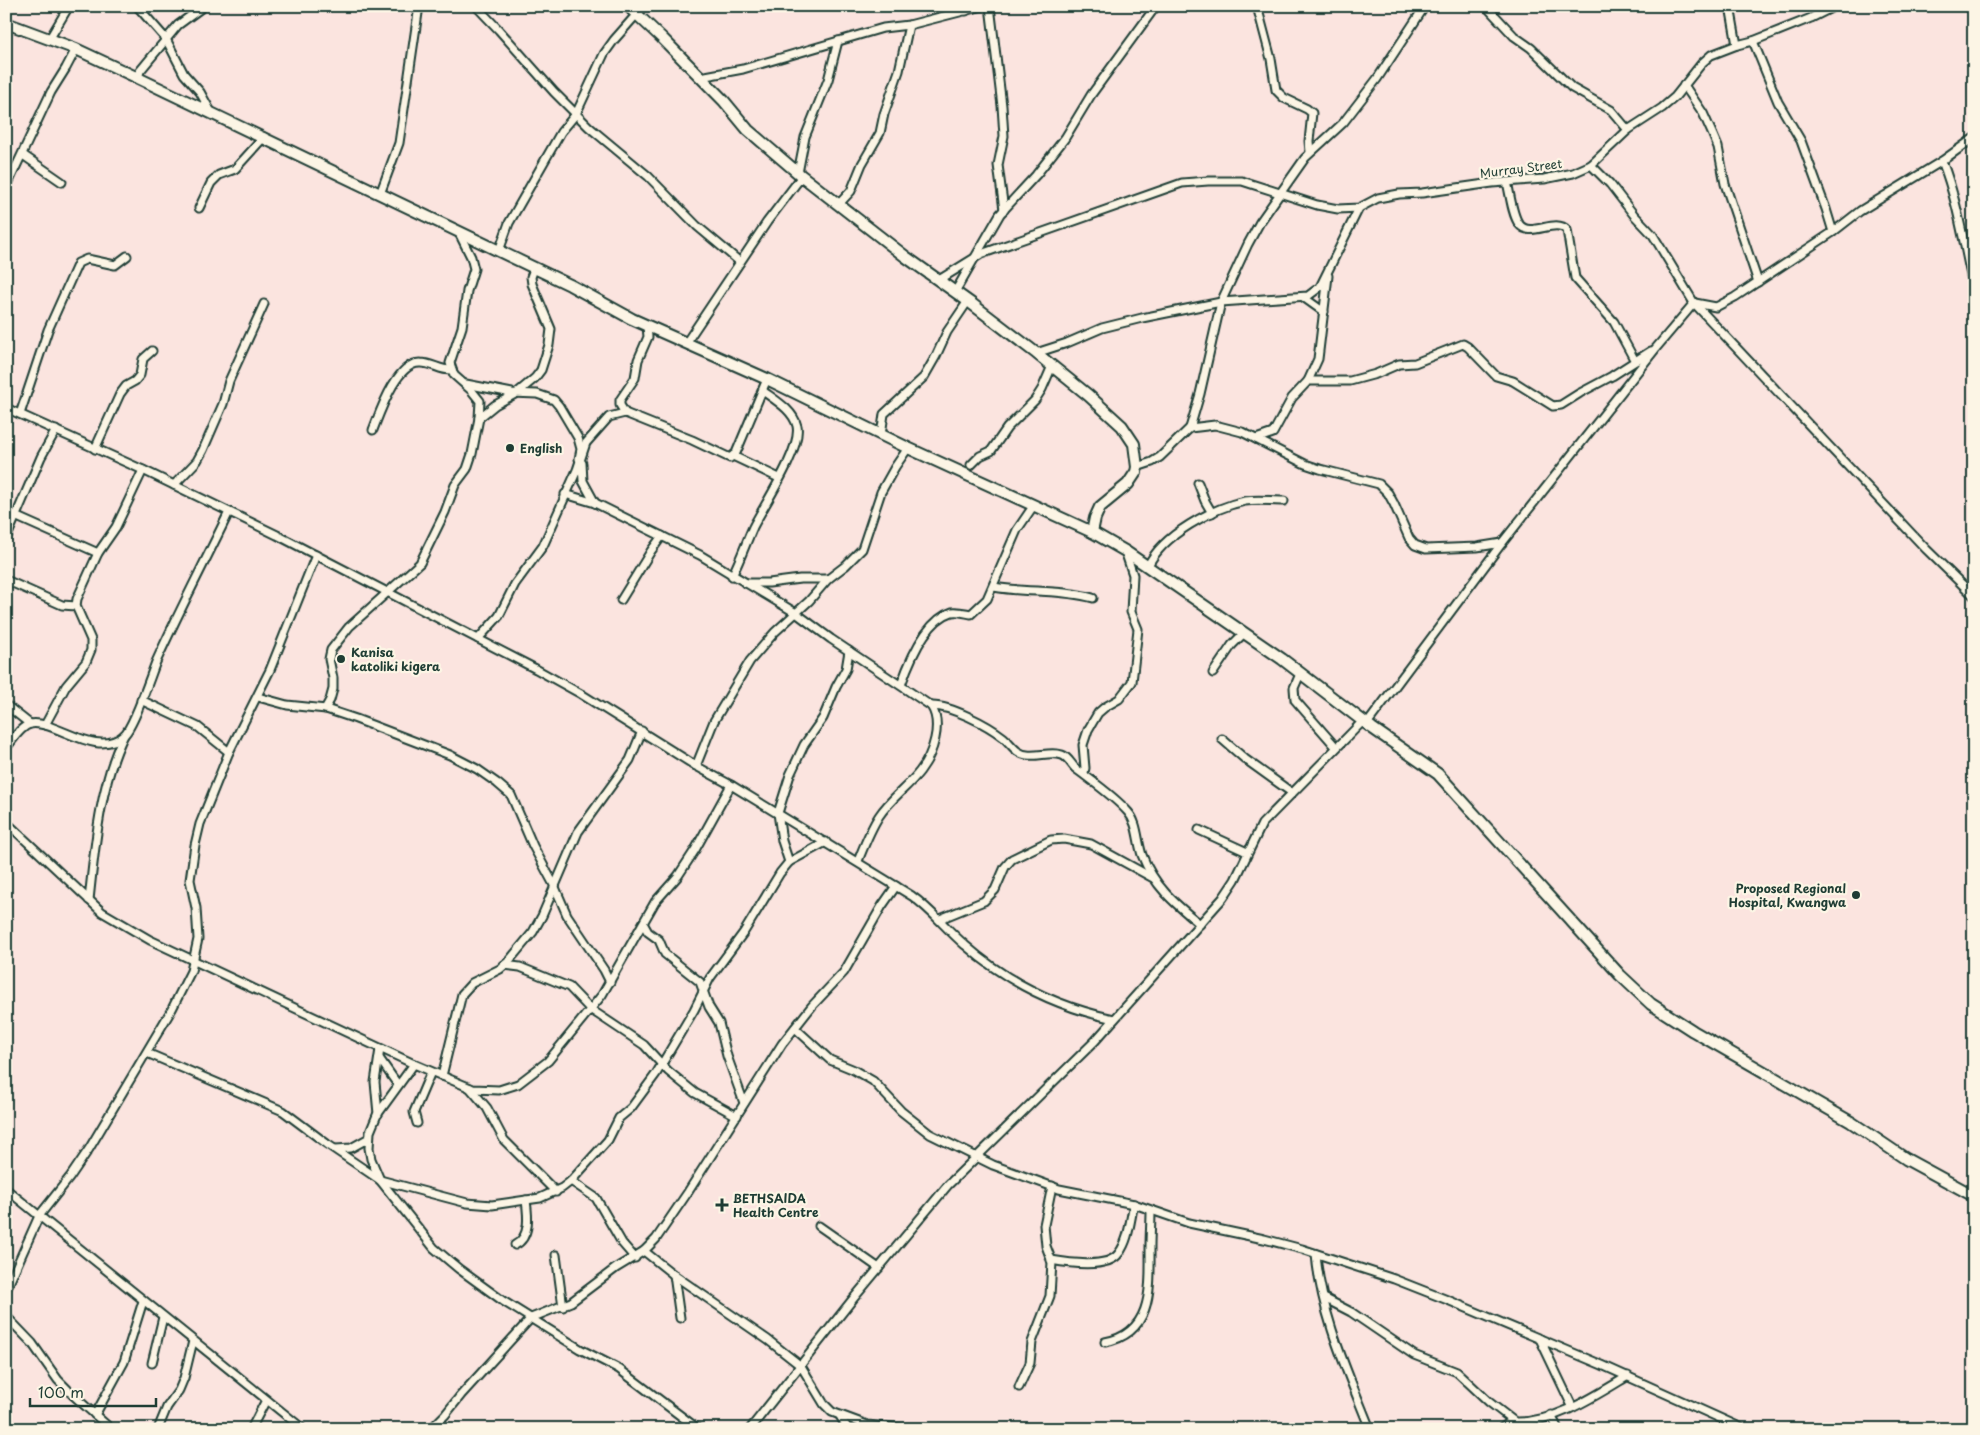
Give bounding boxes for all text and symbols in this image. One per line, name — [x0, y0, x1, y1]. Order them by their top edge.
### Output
street label: Murray Street — [1479, 154, 1563, 182]
place label: English — [520, 439, 562, 457]
marker: English — [504, 442, 516, 454]
place label: Kanisa katoliki kigera — [351, 643, 441, 675]
marker: Kanisa katoliki kigera — [335, 653, 347, 665]
place label: Proposed Regional Hospital, Kwangwa — [1729, 879, 1846, 911]
marker: Proposed Regional Hospital, Kwangwa — [1850, 889, 1862, 901]
place label: BETHSAIDA Health Centre — [733, 1189, 819, 1221]
marker: BETHSAIDA Health Centre — [715, 1198, 729, 1212]
scale bar — [30, 1375, 156, 1407]
text: 100 m — [38, 1380, 84, 1403]

